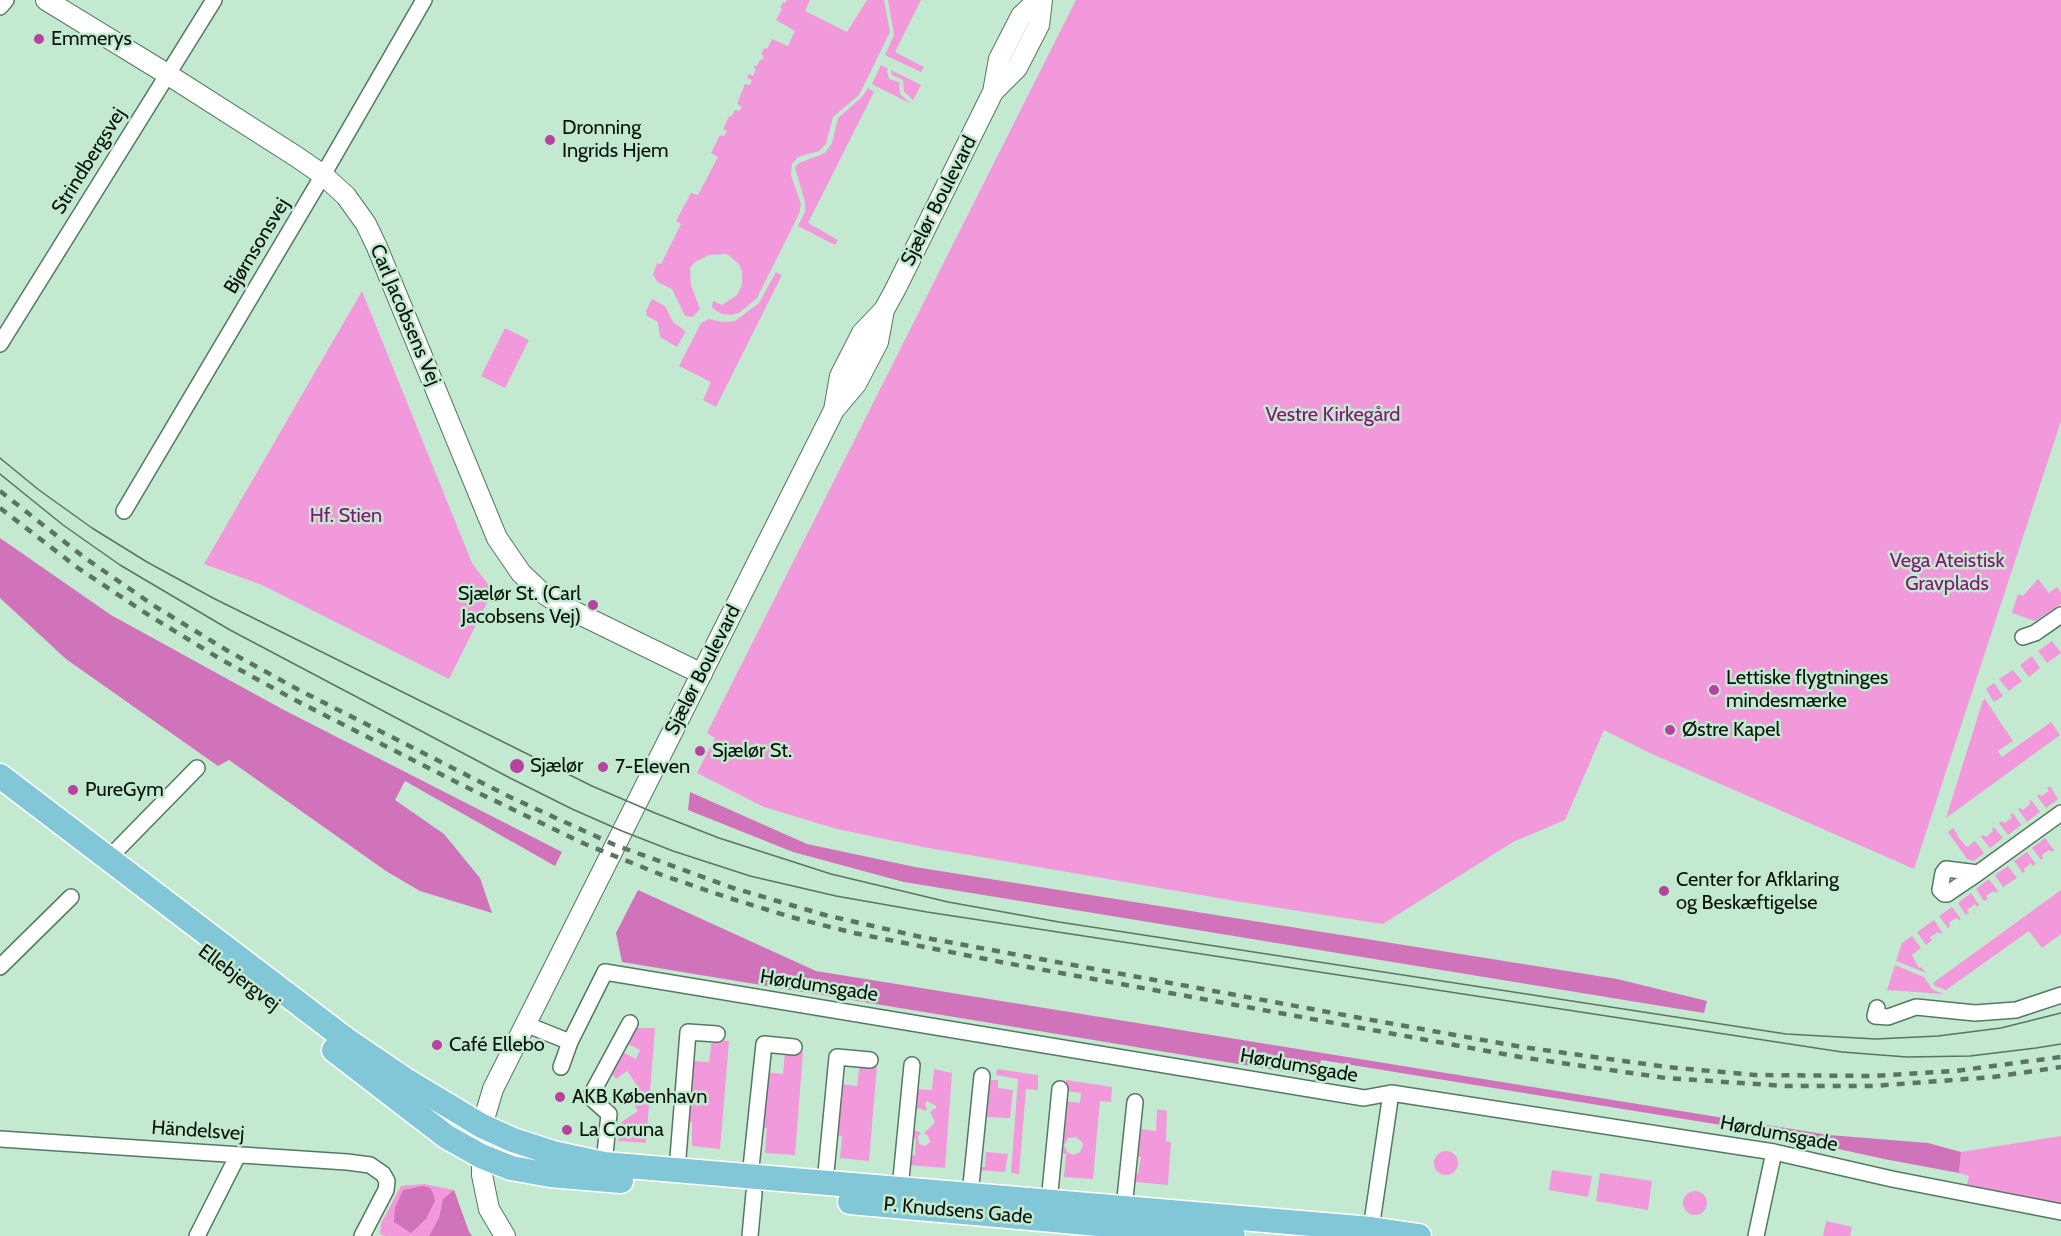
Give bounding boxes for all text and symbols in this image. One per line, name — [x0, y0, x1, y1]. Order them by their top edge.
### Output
place label: Emmerys — [51, 27, 132, 51]
marker: Emmerys — [32, 32, 46, 46]
street label: Strindbergsvej — [47, 103, 131, 219]
place label: Dronning Ingrids Hjem — [562, 116, 668, 163]
street label: Sjælør Boulevard — [896, 132, 982, 270]
marker: Dronning Ingrids Hjem — [543, 133, 557, 147]
street label: Bjørnsonsvej — [219, 194, 295, 298]
street label: Carl Jacobsens Vej — [364, 241, 446, 389]
park label: Vestre Kirkegård — [1266, 403, 1400, 427]
park label: Hf. Stien — [310, 504, 382, 528]
park label: Vega Ateistisk Gravplads — [1890, 549, 2004, 596]
place label: Sjælør St. (Carl Jacobsens Vej) — [458, 582, 581, 629]
marker: Sjælør St. (Carl Jacobsens Vej) — [586, 598, 600, 612]
street label: Sjælør Boulevard — [660, 601, 746, 739]
place label: Lettiske flygtninges mindesmærke — [1726, 666, 1888, 713]
marker: Lettiske flygtninges mindesmærke — [1707, 683, 1721, 697]
place label: Østre Kapel — [1682, 718, 1780, 742]
marker: Østre Kapel — [1663, 723, 1677, 737]
place label: Sjælør St. — [712, 739, 792, 763]
marker: Sjælør St. — [693, 744, 707, 758]
place label: Sjælør — [530, 754, 583, 778]
place label: 7-Eleven — [615, 755, 690, 779]
marker: Sjælør — [508, 757, 526, 775]
marker: 7-Eleven — [596, 760, 610, 774]
place label: PureGym — [85, 778, 164, 802]
marker: PureGym — [66, 783, 80, 797]
place label: Center for Afklaring og Beskæftigelse — [1676, 868, 1839, 915]
marker: Center for Afklaring og Beskæftigelse — [1657, 884, 1671, 898]
street label: Ellebjergvej — [193, 939, 285, 1017]
street label: Hørdumsgade — [758, 965, 880, 1007]
place label: Café Ellebo — [449, 1033, 545, 1057]
marker: Café Ellebo — [430, 1038, 444, 1052]
street label: Hørdumsgade — [1238, 1044, 1360, 1088]
place label: AKB København — [572, 1085, 707, 1109]
marker: AKB København — [553, 1090, 567, 1104]
street label: Hørdumsgade — [1718, 1111, 1840, 1157]
street label: Händelsvej — [151, 1116, 245, 1146]
place label: La Coruna — [579, 1118, 664, 1142]
marker: La Coruna — [560, 1123, 574, 1137]
street label: P. Knudsens Gade — [883, 1193, 1033, 1229]

